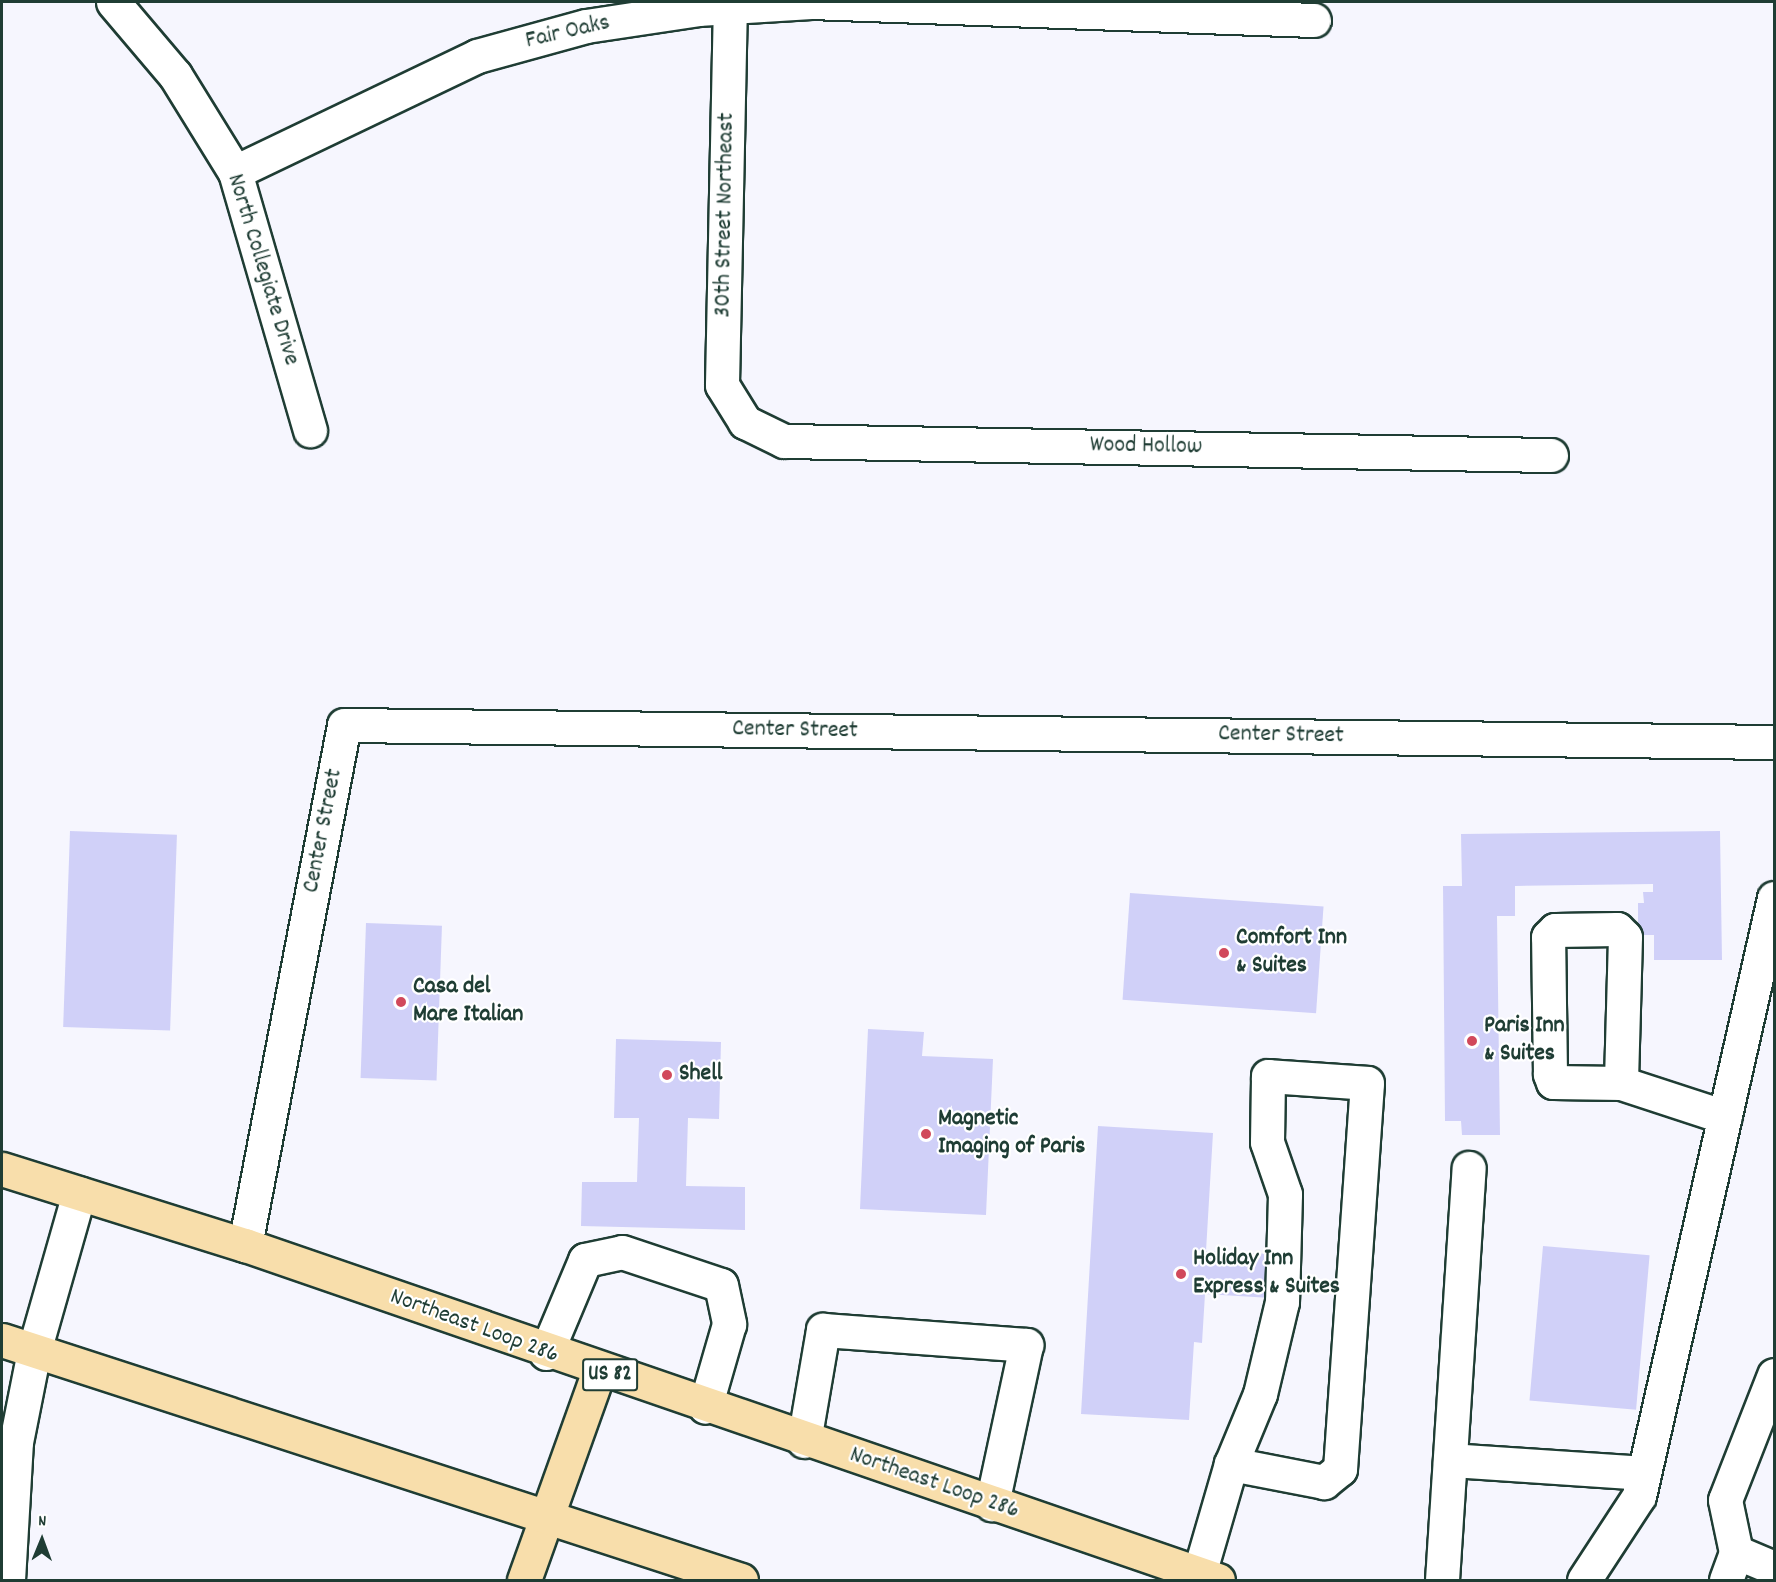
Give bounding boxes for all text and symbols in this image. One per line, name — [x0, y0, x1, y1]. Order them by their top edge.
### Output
street label: Fair Oaks — [523, 9, 613, 57]
street label: 30th Street Northeast — [710, 112, 742, 318]
street label: North Collegiate Drive — [219, 171, 305, 369]
street label: Wood Hollow — [1090, 432, 1202, 462]
street label: Center Street — [732, 716, 858, 746]
street label: Center Street — [1218, 721, 1344, 751]
street label: Center Street — [298, 767, 350, 895]
place label: Comfort Inn & Suites — [1236, 925, 1347, 981]
marker: Comfort Inn & Suites — [1217, 946, 1231, 960]
place label: Casa del Mare Italian — [413, 974, 523, 1030]
marker: Casa del Mare Italian — [394, 995, 408, 1009]
place label: Paris Inn & Suites — [1484, 1013, 1565, 1069]
marker: Paris Inn & Suites — [1465, 1034, 1479, 1048]
place label: Shell — [679, 1061, 723, 1089]
marker: Shell — [660, 1068, 674, 1082]
place label: Magnetic Imaging of Paris — [938, 1106, 1085, 1162]
marker: Magnetic Imaging of Paris — [919, 1127, 933, 1141]
place label: Holiday Inn Express & Suites — [1193, 1246, 1340, 1302]
marker: Holiday Inn Express & Suites — [1174, 1267, 1188, 1281]
street label: Northeast Loop 286 — [386, 1283, 562, 1371]
road number: US 82 — [582, 1356, 638, 1394]
street label: Northeast Loop 286 — [846, 1442, 1022, 1526]
north arrow — [12, 1510, 72, 1570]
text: N — [38, 1510, 46, 1533]

